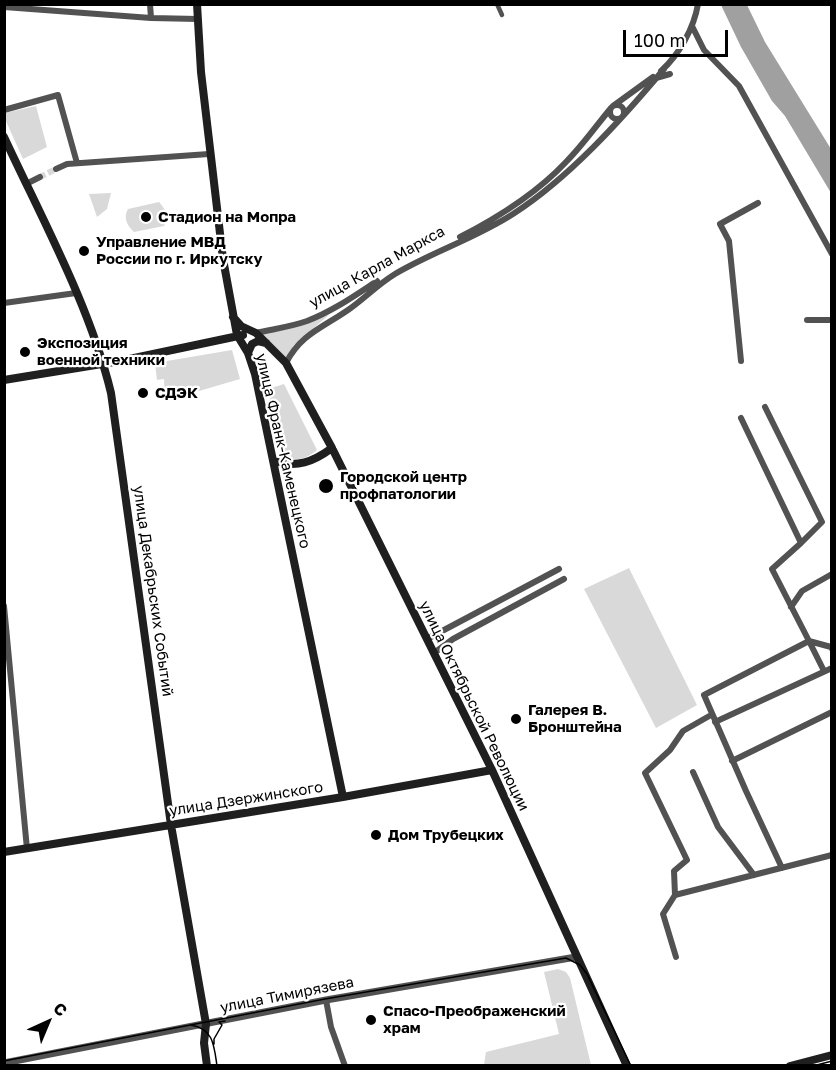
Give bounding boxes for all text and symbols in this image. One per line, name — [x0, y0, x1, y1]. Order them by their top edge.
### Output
scale bar — [626, 18, 731, 56]
text: 100 m — [634, 29, 685, 51]
place label: Стадион на Мопра — [158, 208, 296, 226]
marker: Стадион на Мопра — [139, 210, 153, 224]
street label: улица Карла Маркса — [306, 222, 448, 312]
place label: Управление МВД России по г. Иркутску — [96, 233, 263, 268]
marker: Управление МВД России по г. Иркутску — [77, 244, 91, 258]
place label: Экспозиция военной техники — [37, 334, 165, 369]
marker: Экспозиция военной техники — [18, 345, 32, 359]
street label: улица Франк-Каменецкого — [252, 352, 314, 550]
place label: СДЭК — [155, 384, 198, 402]
marker: СДЭК — [136, 386, 150, 400]
place label: Городской центр профпатологии — [340, 468, 467, 503]
marker: Городской центр профпатологии — [317, 477, 335, 495]
street label: улица Декабрьских Событий — [129, 484, 177, 698]
street label: улица Октябрьской Революции — [415, 598, 533, 814]
place label: Галерея В. Бронштейна — [528, 701, 622, 736]
marker: Галерея В. Бронштейна — [509, 712, 523, 726]
street label: улица Дзержинского — [168, 778, 324, 820]
place label: Дом Трубецких — [388, 826, 504, 844]
marker: Дом Трубецких — [369, 828, 383, 842]
street label: улица Тимирязева — [219, 973, 355, 1017]
north arrow — [18, 992, 78, 1052]
text: С — [49, 998, 72, 1020]
place label: Спасо-Преображенский храм — [383, 1002, 566, 1037]
marker: Спасо-Преображенский храм — [364, 1013, 378, 1027]

